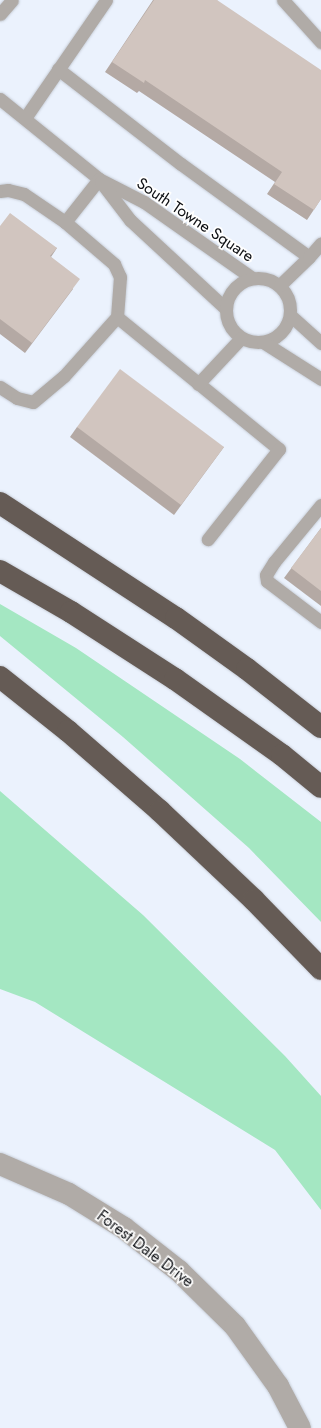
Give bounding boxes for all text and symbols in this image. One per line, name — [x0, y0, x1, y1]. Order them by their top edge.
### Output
street label: South Towne Square — [133, 174, 257, 266]
street label: Forest Dale Drive — [93, 1207, 197, 1291]

